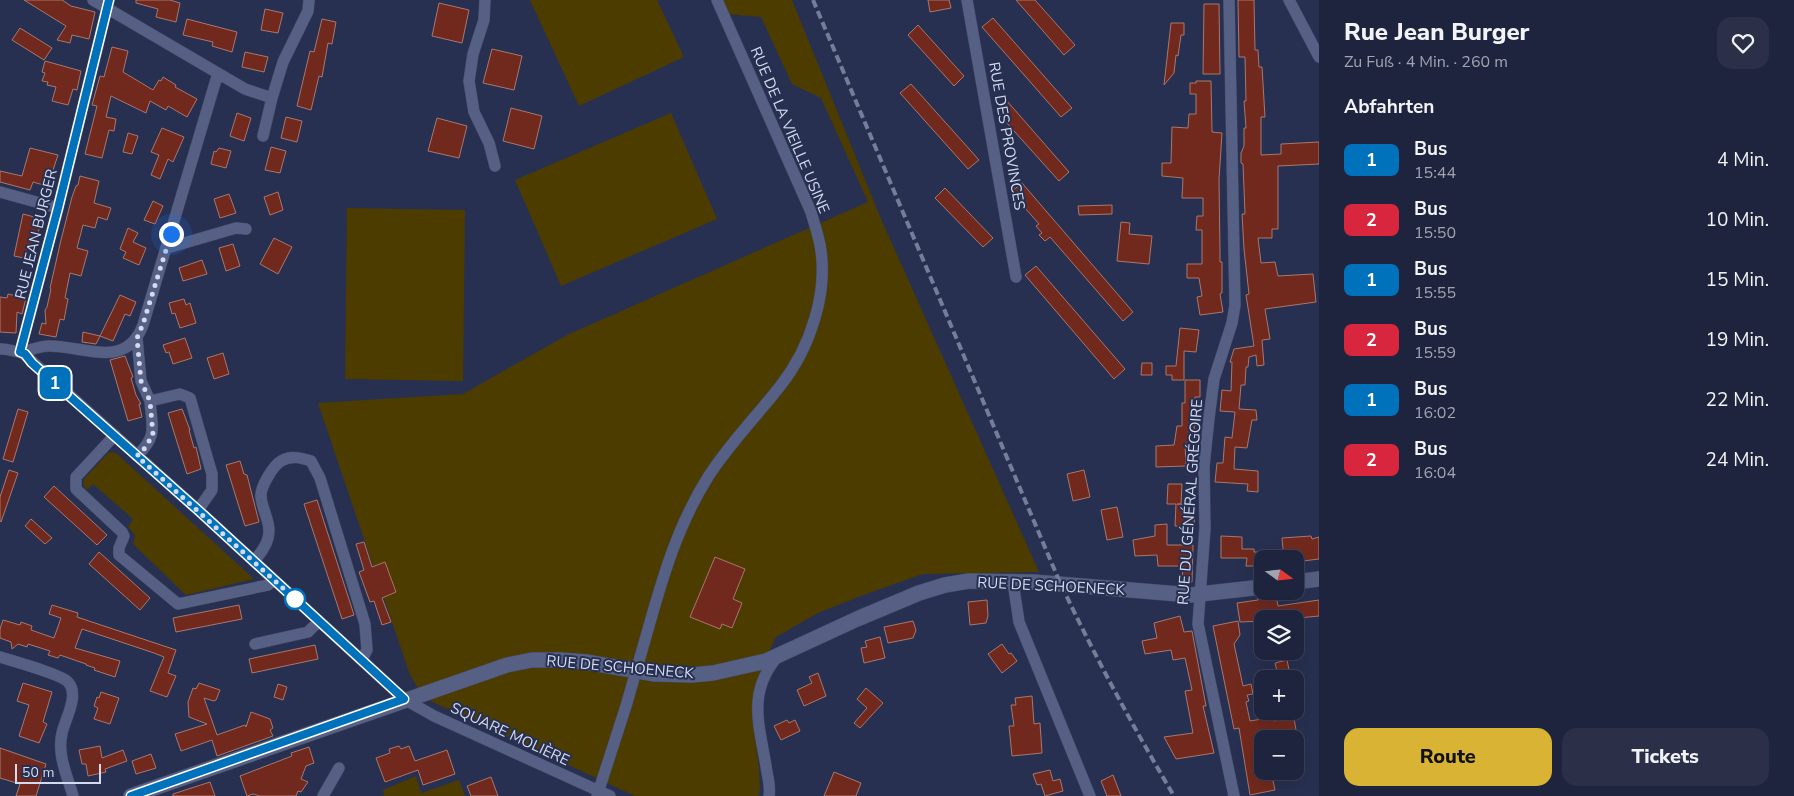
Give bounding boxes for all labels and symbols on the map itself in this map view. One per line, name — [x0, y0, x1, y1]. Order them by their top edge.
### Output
street label: RUE DE LA VIEILLE USINE — [746, 44, 834, 216]
street label: RUE DES PROVINCES — [984, 60, 1030, 212]
street label: RUE JEAN BURGER — [10, 167, 62, 301]
your location — [159, 222, 184, 247]
line badge: 1 — [39, 367, 71, 399]
street label: RUE DU GÉNÉRAL GRÉGOIRE — [1173, 398, 1207, 606]
north arrow — [1254, 550, 1304, 600]
street label: RUE DE SCHOENECK — [977, 572, 1126, 600]
unlabelled marker — [284, 588, 306, 610]
street label: RUE DE SCHOENECK — [546, 651, 695, 683]
street label: SQUARE MOLIÈRE — [447, 698, 573, 770]
scale bar — [15, 761, 101, 784]

